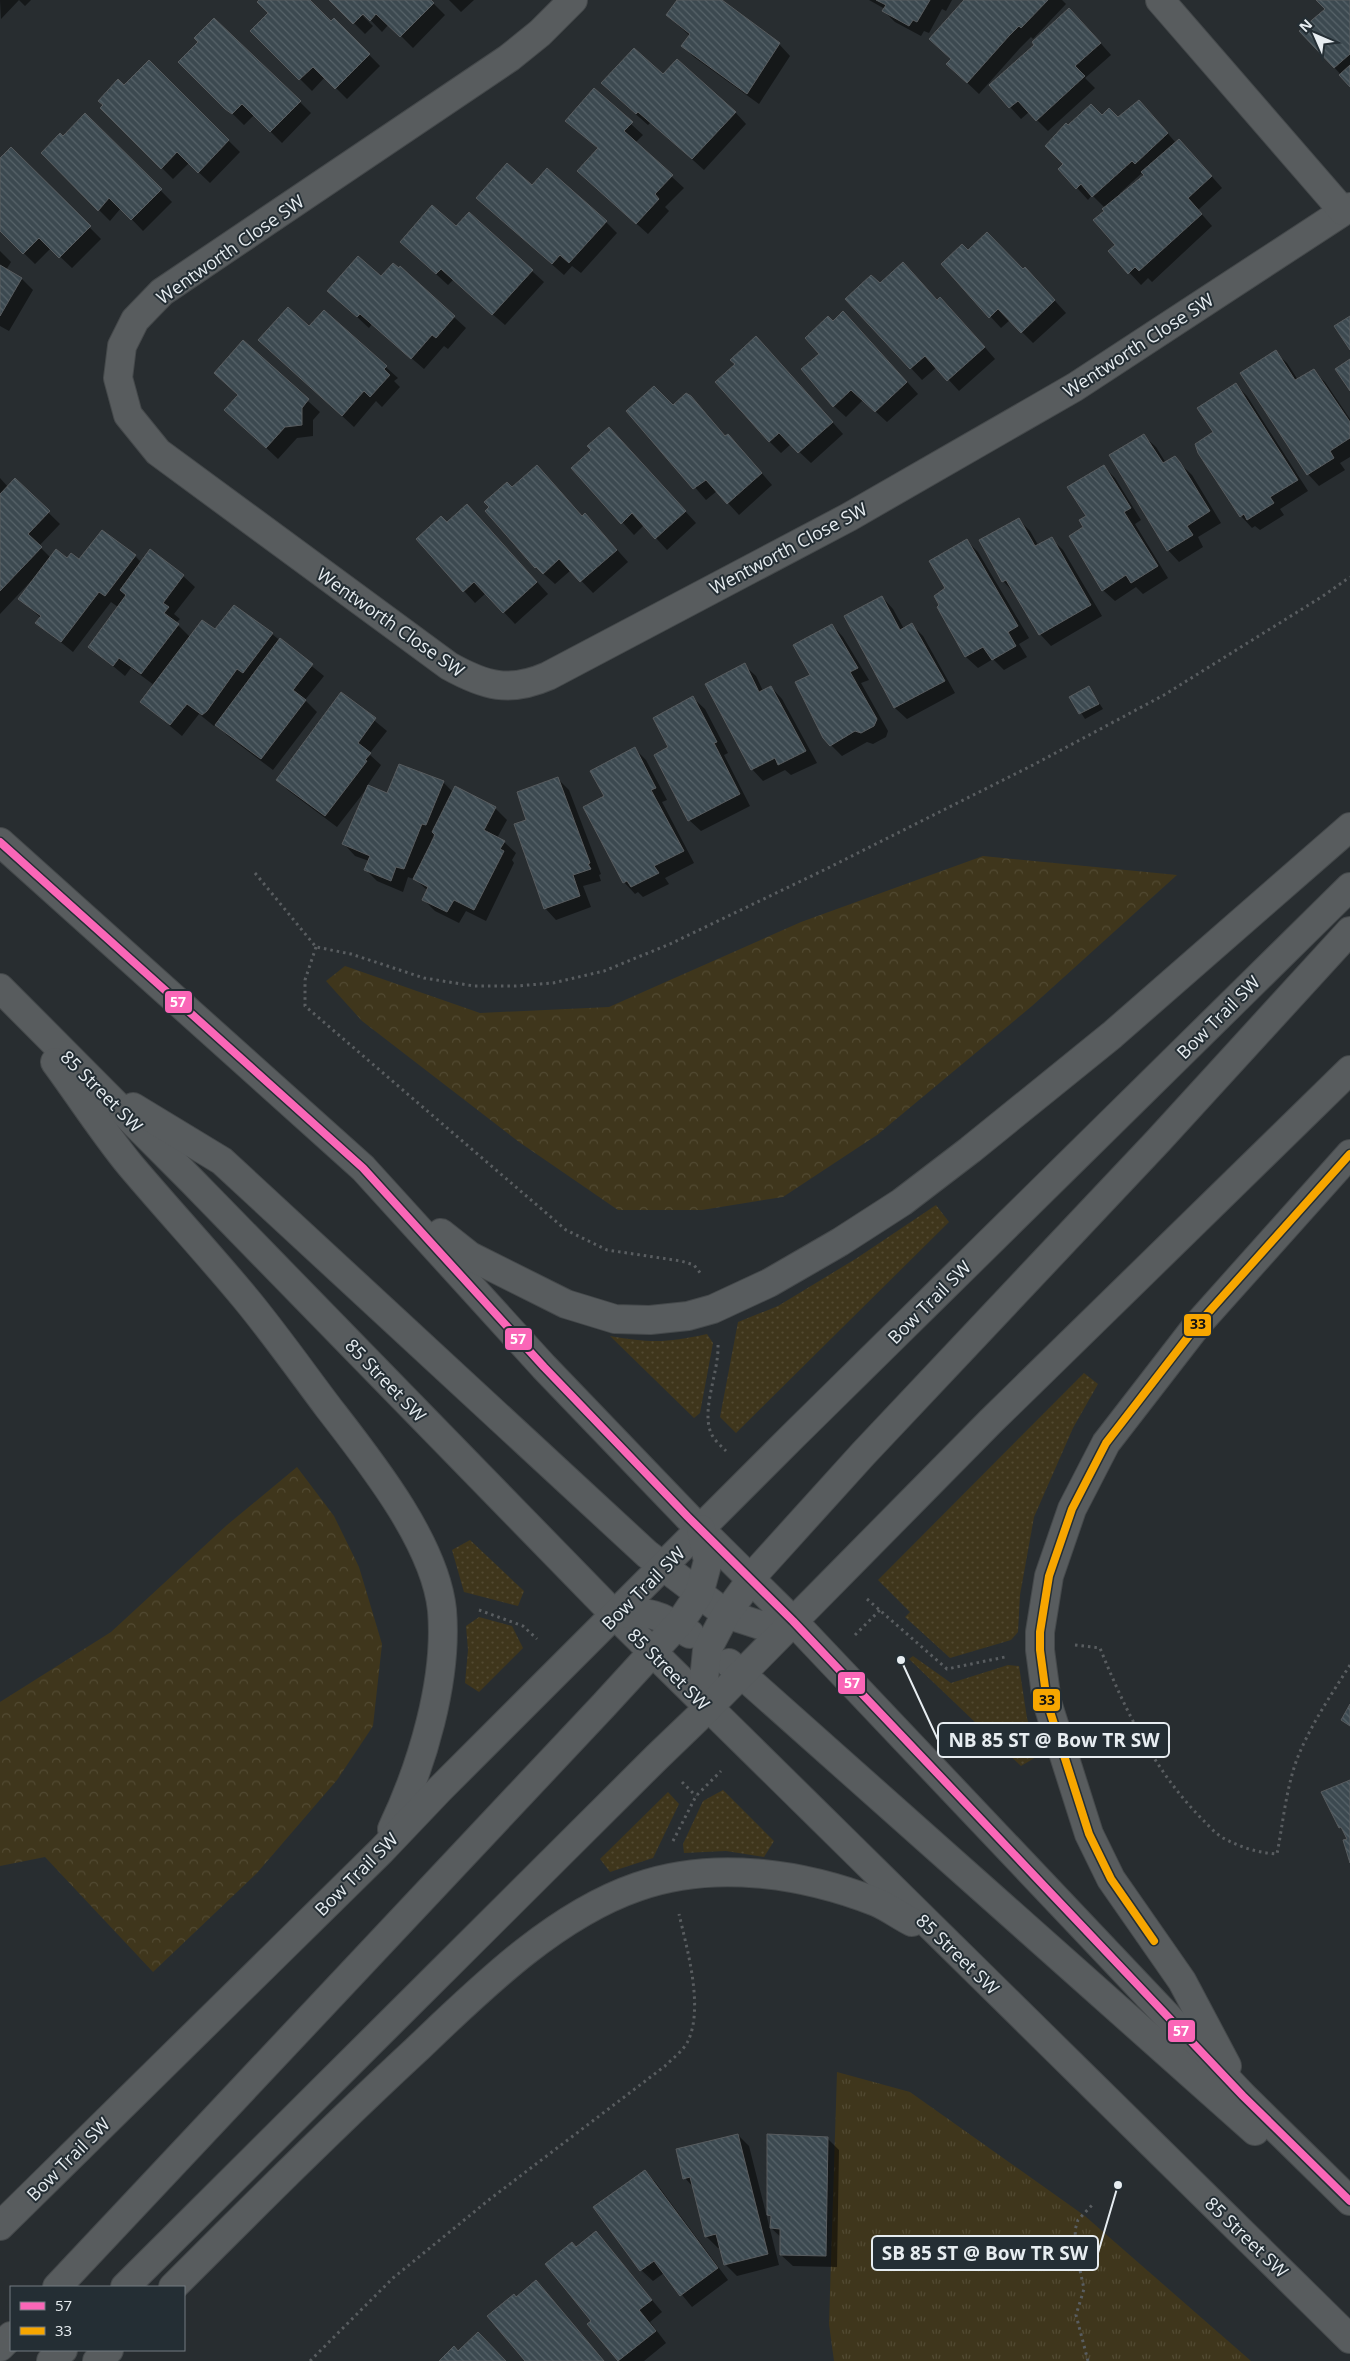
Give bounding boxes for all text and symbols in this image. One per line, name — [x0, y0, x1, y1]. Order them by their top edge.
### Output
north arrow — [1290, 10, 1340, 60]
text: N — [1295, 15, 1316, 36]
street label: Wentworth Close SW — [151, 189, 309, 309]
street label: Wentworth Close SW — [1058, 287, 1218, 403]
street label: Wentworth Close SW — [705, 496, 871, 600]
street label: Wentworth Close SW — [312, 562, 470, 682]
street label: Bow Trail SW — [1171, 970, 1265, 1064]
line badge: 57 — [164, 990, 193, 1014]
text: 57 — [170, 992, 186, 1011]
street label: 85 Street SW — [56, 1045, 148, 1137]
street label: Bow Trail SW — [882, 1255, 976, 1349]
line badge: 33 — [1183, 1313, 1212, 1337]
text: 33 — [1190, 1314, 1206, 1333]
line badge: 57 — [504, 1327, 533, 1351]
text: 57 — [510, 1329, 526, 1348]
street label: 85 Street SW — [340, 1333, 432, 1427]
street label: Bow Trail SW — [596, 1541, 690, 1635]
street label: 85 Street SW — [623, 1623, 715, 1715]
line badge: 57 — [837, 1671, 866, 1695]
text: 57 — [844, 1673, 860, 1692]
line badge: 33 — [1032, 1688, 1061, 1712]
text: 33 — [1039, 1690, 1055, 1709]
callout: NB 85 ST @ Bow TR SW — [938, 1723, 1169, 1757]
text: NB 85 ST @ Bow TR SW — [948, 1727, 1160, 1753]
street label: Bow Trail SW — [309, 1827, 403, 1921]
street label: 85 Street SW — [911, 1908, 1005, 2000]
line badge: 57 — [1167, 2019, 1196, 2043]
text: 57 — [1173, 2021, 1189, 2040]
street label: Bow Trail SW — [21, 2112, 115, 2206]
street label: 85 Street SW — [1200, 2191, 1294, 2283]
callout: SB 85 ST @ Bow TR SW — [872, 2236, 1098, 2270]
text: SB 85 ST @ Bow TR SW — [882, 2240, 1089, 2266]
legend — [10, 2286, 185, 2351]
text: 57 — [55, 2295, 72, 2315]
text: 33 — [55, 2320, 72, 2340]

